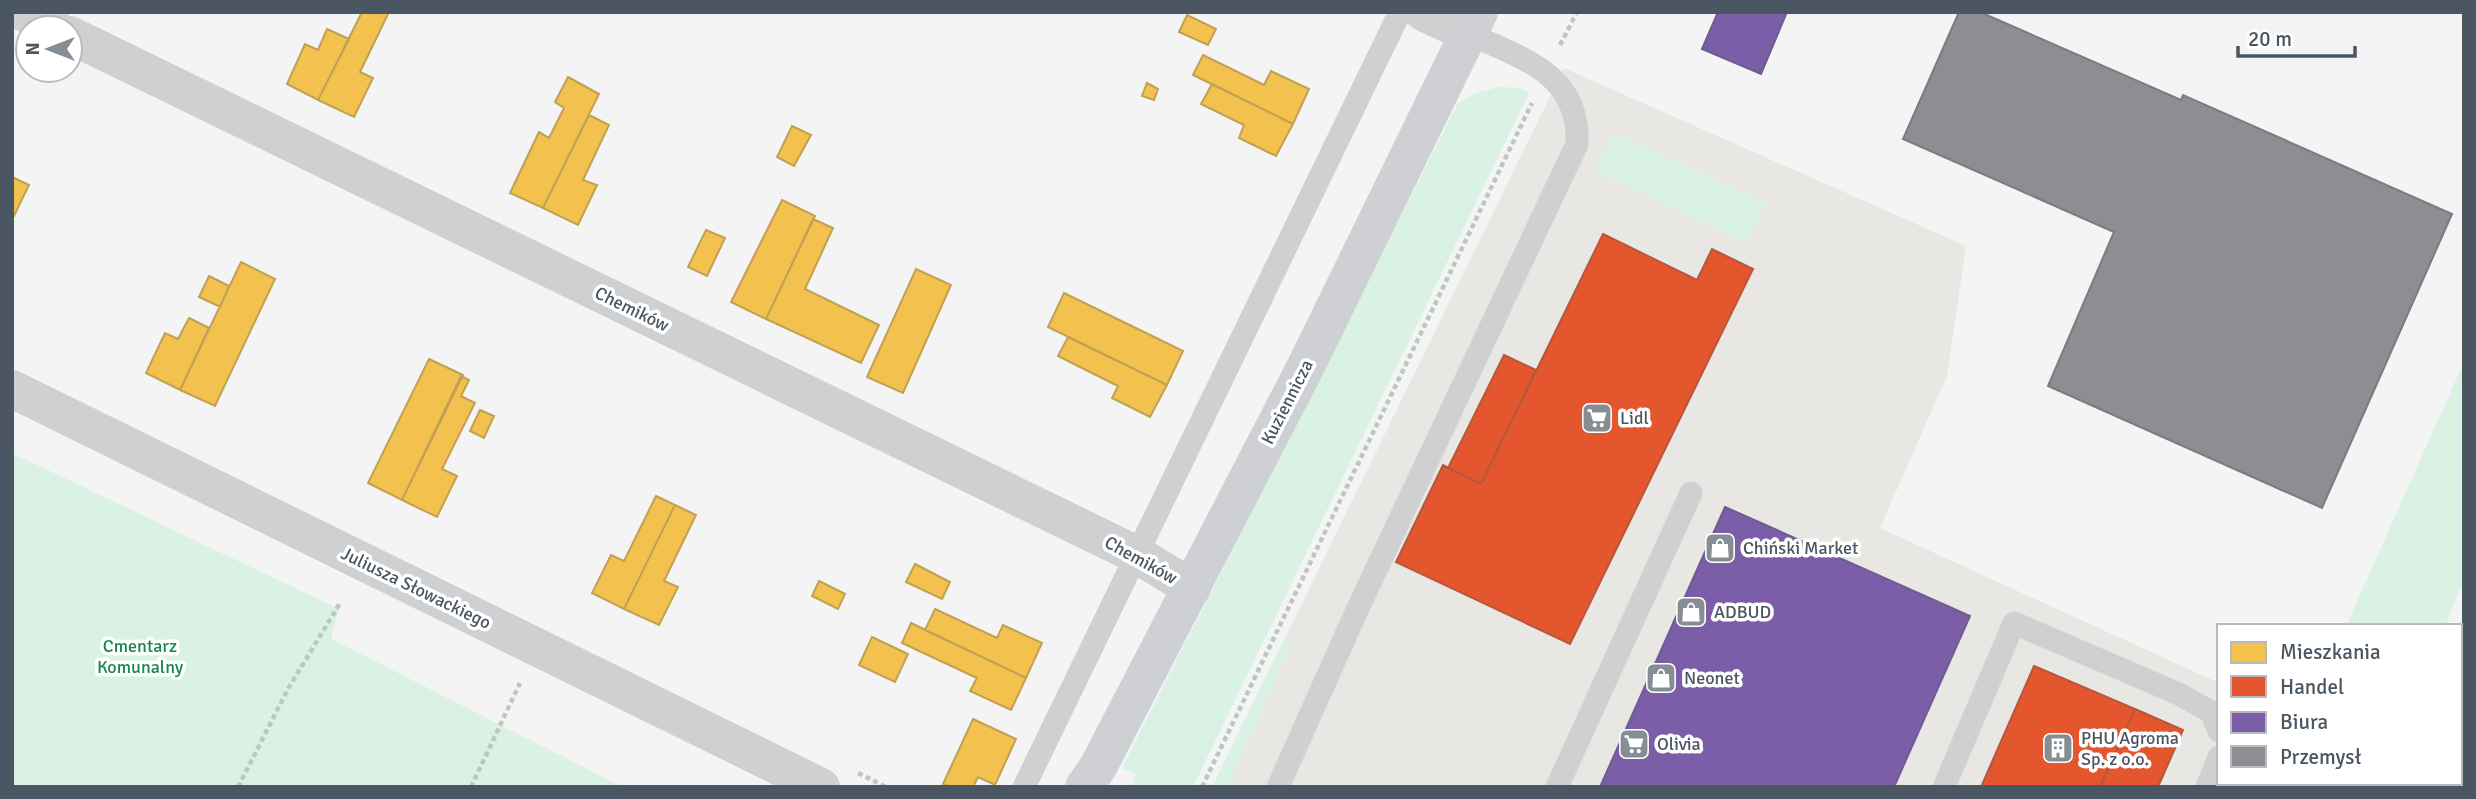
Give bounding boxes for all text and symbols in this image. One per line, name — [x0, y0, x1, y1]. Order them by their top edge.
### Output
north arrow — [14, 14, 84, 84]
scale bar — [2238, 14, 2355, 58]
text: 20 m — [2248, 26, 2292, 52]
text: N — [21, 42, 45, 56]
street label: Chemików — [591, 282, 673, 336]
street label: Kuziennicza — [1256, 356, 1318, 448]
supermarket icon: Lidl — [1580, 401, 1614, 435]
place label: Lidl — [1620, 407, 1649, 429]
street label: Chemików — [1101, 531, 1181, 589]
shop icon: Chiński Market — [1703, 531, 1737, 565]
place label: Chiński Market — [1743, 537, 1858, 559]
street label: Juliusza Słowackiego — [337, 542, 495, 634]
shop icon: ADBUD — [1674, 595, 1708, 629]
place label: ADBUD — [1714, 601, 1771, 623]
legend — [2217, 624, 2462, 785]
park label: Cmentarz Komunalny — [97, 635, 184, 678]
text: Mieszkania — [2280, 639, 2381, 665]
shop icon: Neonet — [1644, 661, 1678, 695]
place label: Neonet — [1684, 667, 1740, 689]
text: Handel — [2280, 674, 2344, 700]
text: Biura — [2280, 709, 2328, 735]
supermarket icon: Olivia — [1617, 727, 1651, 761]
place label: PHU Agroma Sp. z o.o. — [2081, 727, 2179, 770]
building icon: PHU Agroma Sp. z o.o. — [2041, 731, 2075, 765]
place label: Olivia — [1657, 733, 1701, 755]
text: Przemysł — [2280, 744, 2361, 770]

